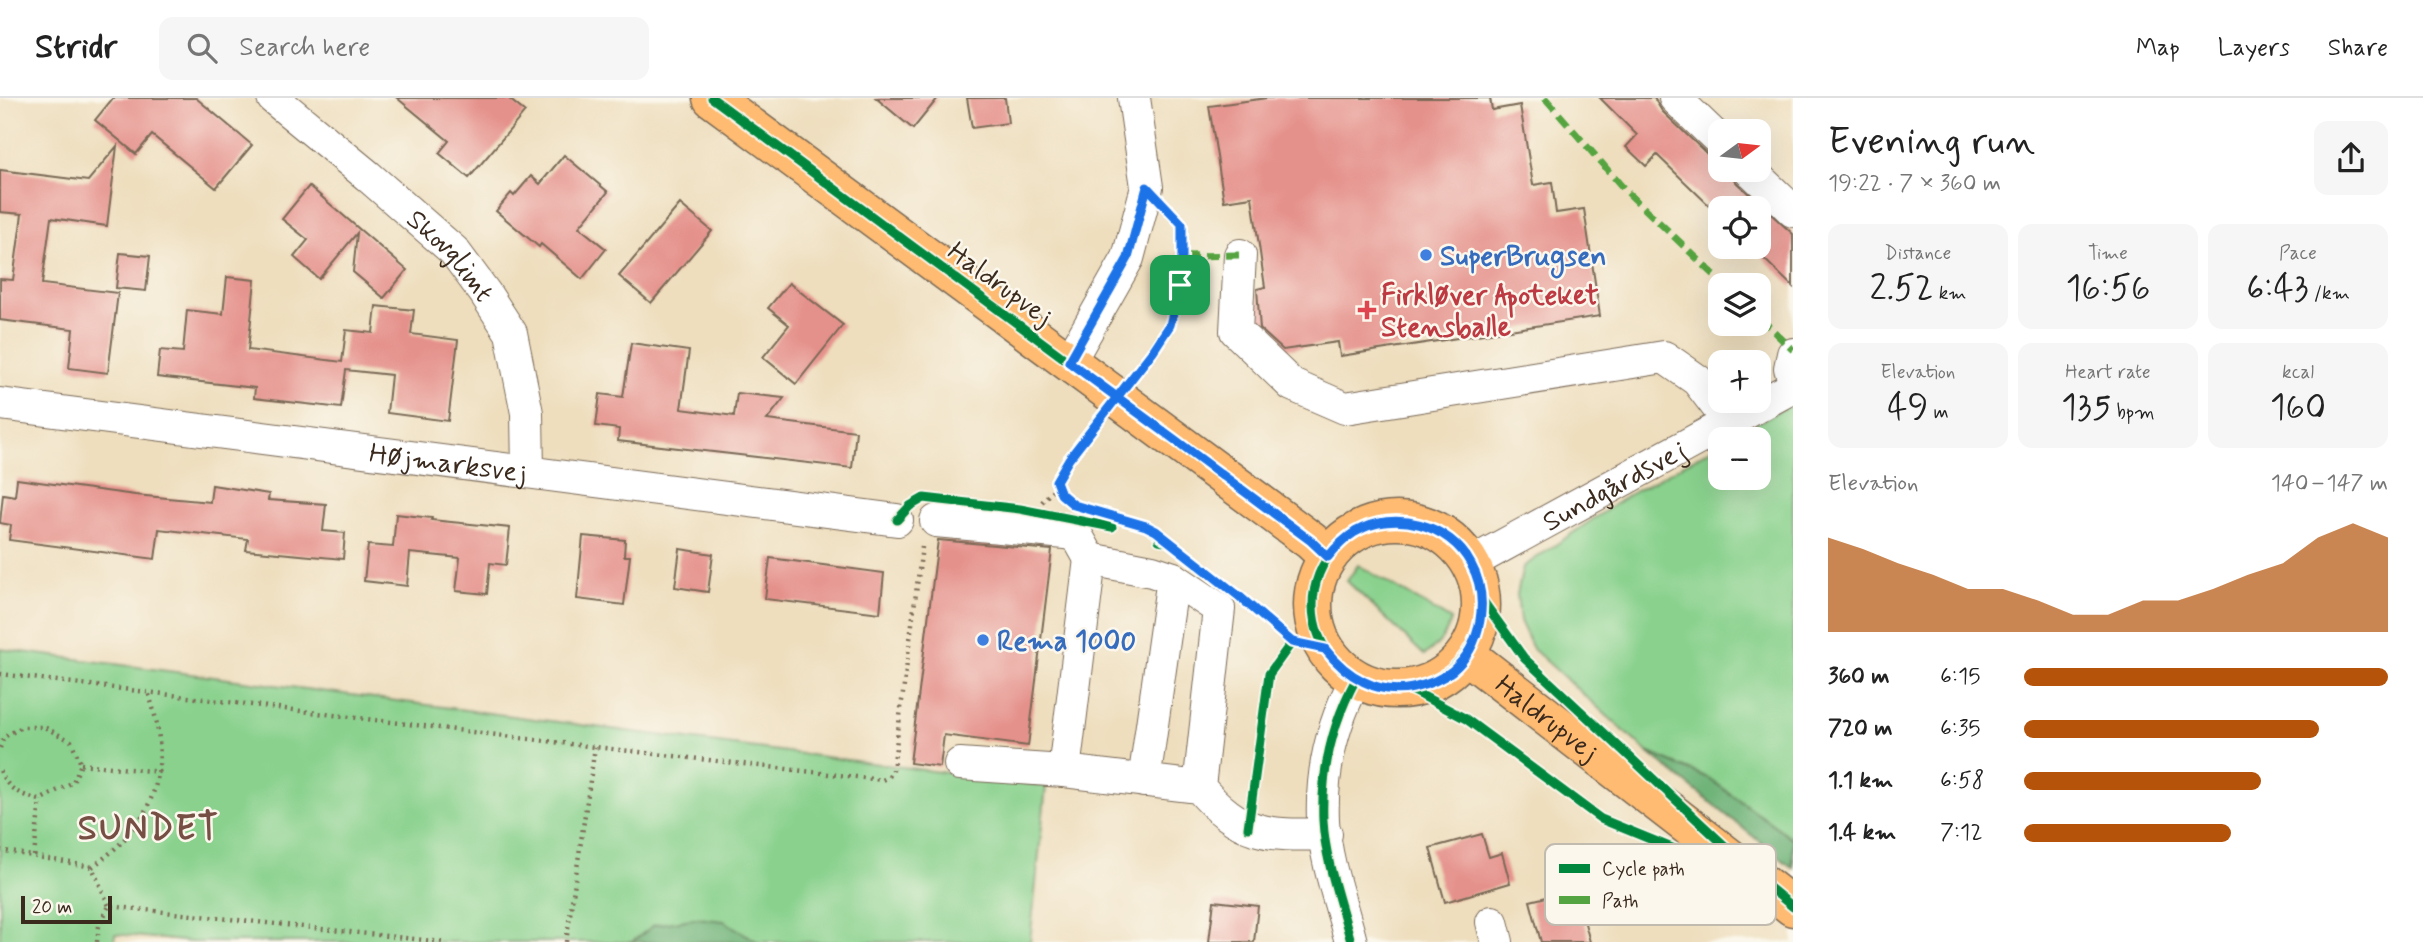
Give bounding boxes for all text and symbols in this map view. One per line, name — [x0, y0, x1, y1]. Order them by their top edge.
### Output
search box — [159, 17, 649, 80]
text: Stridr — [35, 26, 117, 70]
icon: search — [183, 29, 221, 67]
text: Search here — [239, 31, 370, 65]
text: Map — [2136, 33, 2180, 64]
text: Layers — [2218, 33, 2290, 64]
text: Share — [2328, 33, 2388, 64]
text: Evening run — [1828, 118, 2035, 167]
north arrow — [1708, 119, 1771, 182]
map controls — [1708, 119, 1771, 490]
button: share — [2314, 121, 2388, 195]
text: 19:22 · 7 × 360 m — [1828, 169, 2001, 199]
button: locate — [1708, 196, 1771, 259]
street label: Skovglimt — [398, 202, 502, 309]
street label: Haldrupvej — [939, 234, 1060, 336]
place label: SuperBrugsen — [1440, 239, 1607, 279]
text: Distance — [1885, 241, 1951, 266]
text: Time — [2088, 241, 2128, 266]
text: Pace — [2279, 241, 2317, 266]
marker: SuperBrugsen — [1418, 247, 1434, 263]
pin — [1150, 255, 1210, 315]
icon: arrive — [1161, 266, 1199, 304]
text: 2.52 — [1870, 266, 1934, 312]
text: 16:56 — [2066, 266, 2150, 312]
text: 6:43 — [2246, 266, 2309, 312]
button: layers — [1708, 273, 1771, 336]
place label: Firkløver Apoteket Stensballe — [1381, 278, 1598, 347]
text: km — [1934, 281, 1966, 306]
text: /km — [2309, 281, 2350, 306]
marker: Firkløver Apoteket Stensballe — [1359, 302, 1375, 318]
button: + — [1708, 350, 1771, 413]
text: Elevation — [1881, 360, 1955, 385]
text: Heart rate — [2065, 360, 2151, 385]
text: kcal — [2282, 360, 2314, 385]
text: 49 — [1887, 385, 1928, 431]
text: 135 — [2061, 385, 2111, 431]
text: 160 — [2270, 385, 2326, 431]
text: m — [1928, 400, 1949, 425]
text: bpm — [2111, 400, 2155, 425]
button: − — [1708, 427, 1771, 490]
street label: Sundgårdsvej — [1537, 433, 1694, 541]
street label: Højmarksvej — [367, 436, 529, 493]
text: Elevation — [1828, 469, 1919, 499]
text: 140–147 m — [2271, 469, 2388, 499]
place label: Rema 1000 — [997, 624, 1136, 661]
marker: Rema 1000 — [975, 632, 991, 648]
text: 360 m — [1828, 662, 1889, 692]
text: 6:15 — [1940, 662, 1980, 692]
street label: Haldrupvej — [1487, 667, 1606, 771]
text: 720 m — [1828, 714, 1892, 744]
text: 6:35 — [1940, 714, 1981, 744]
text: 1.1 km — [1828, 766, 1893, 796]
text: 6:58 — [1940, 766, 1984, 796]
district label: SUNDET — [78, 806, 220, 852]
text: 1.4 km — [1828, 818, 1896, 848]
text: 7:12 — [1940, 818, 1983, 848]
legend — [1545, 844, 1776, 925]
text: Cycle path — [1602, 857, 1685, 882]
text: Path — [1602, 889, 1639, 914]
scale bar — [21, 893, 112, 925]
text: 20 m — [32, 895, 72, 920]

